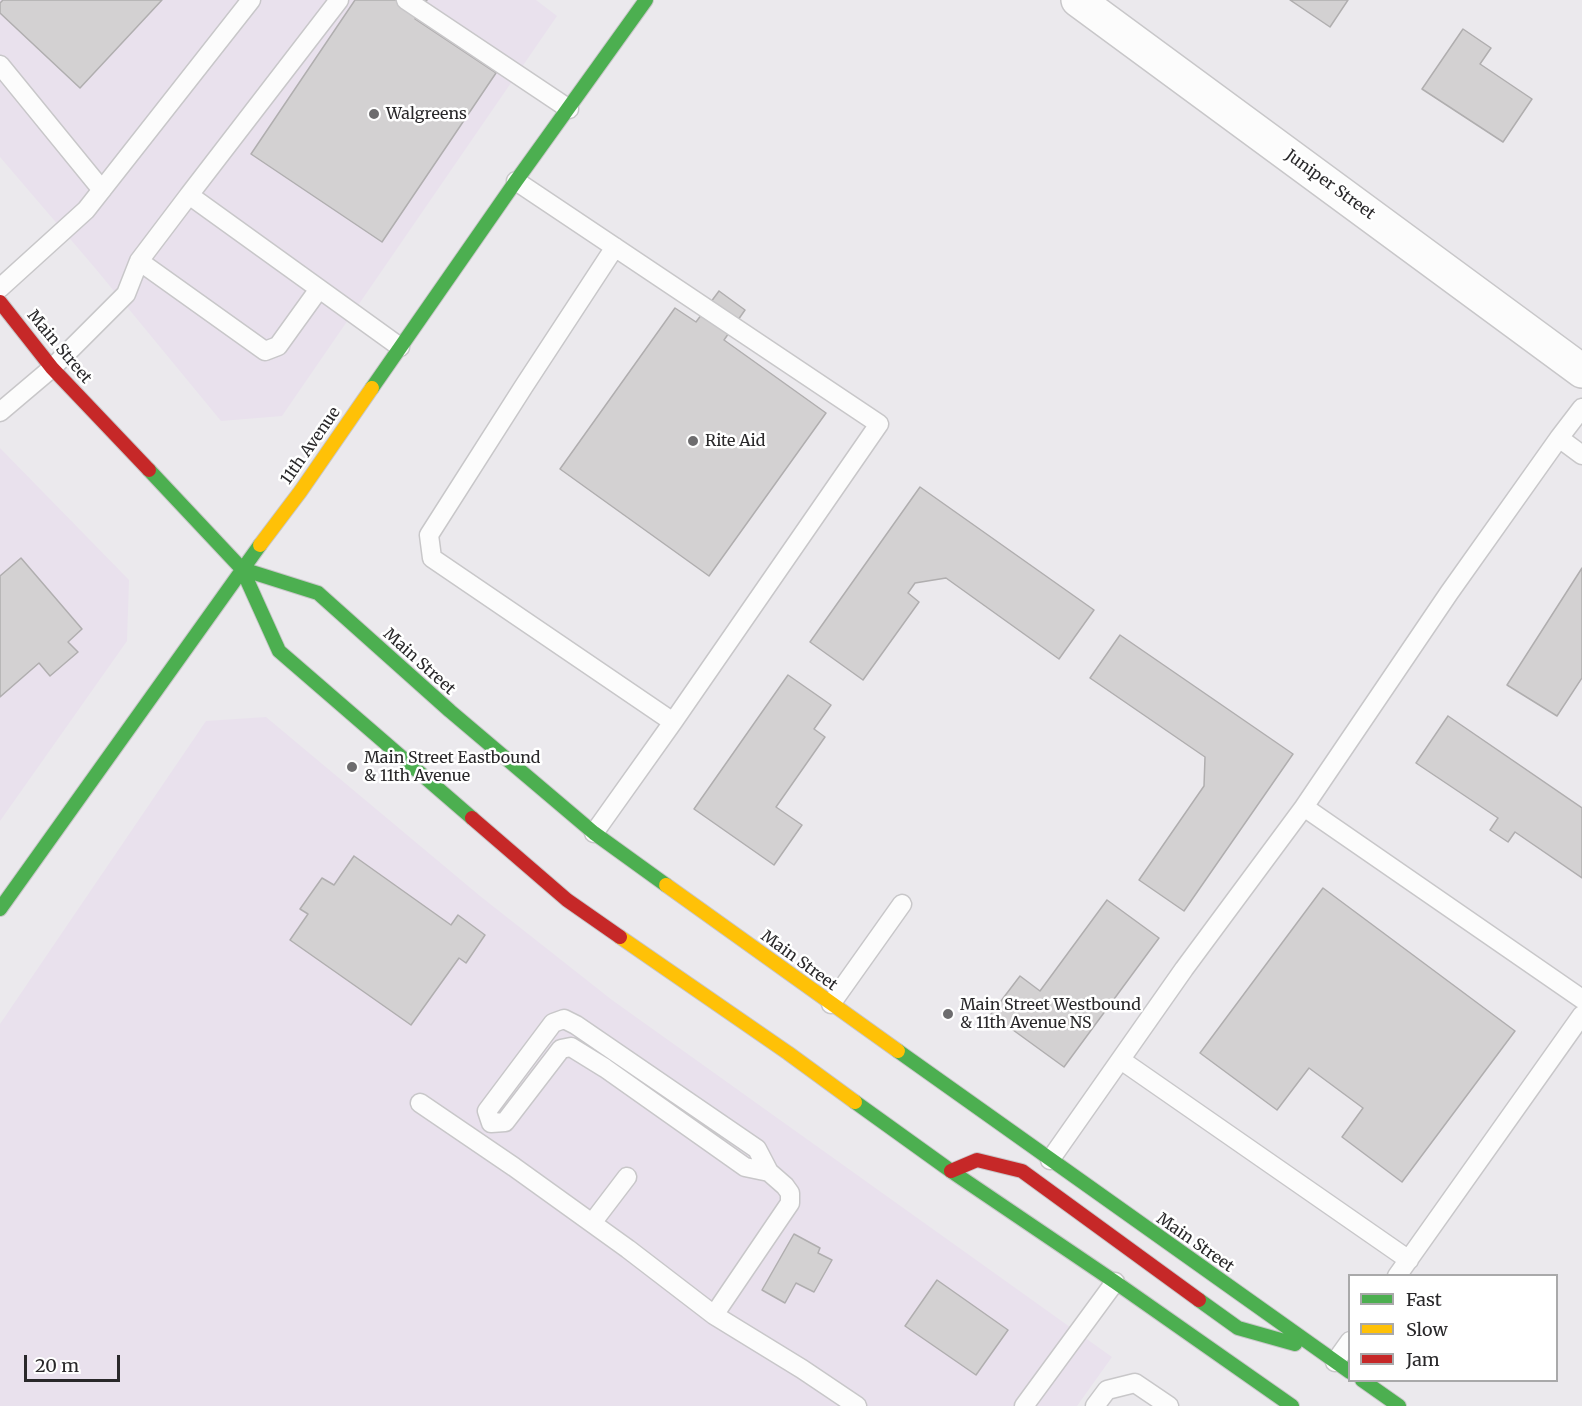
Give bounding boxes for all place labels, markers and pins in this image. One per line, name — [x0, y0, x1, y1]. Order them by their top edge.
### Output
place label: Walgreens — [386, 104, 467, 124]
marker: Walgreens — [367, 107, 381, 121]
place label: Rite Aid — [705, 431, 765, 451]
marker: Rite Aid — [686, 434, 700, 448]
place label: Main Street Eastbound & 11th Avenue — [364, 748, 540, 786]
marker: Main Street Eastbound & 11th Avenue — [345, 760, 359, 774]
place label: Main Street Westbound & 11th Avenue NS — [960, 995, 1141, 1033]
marker: Main Street Westbound & 11th Avenue NS — [941, 1007, 955, 1021]

